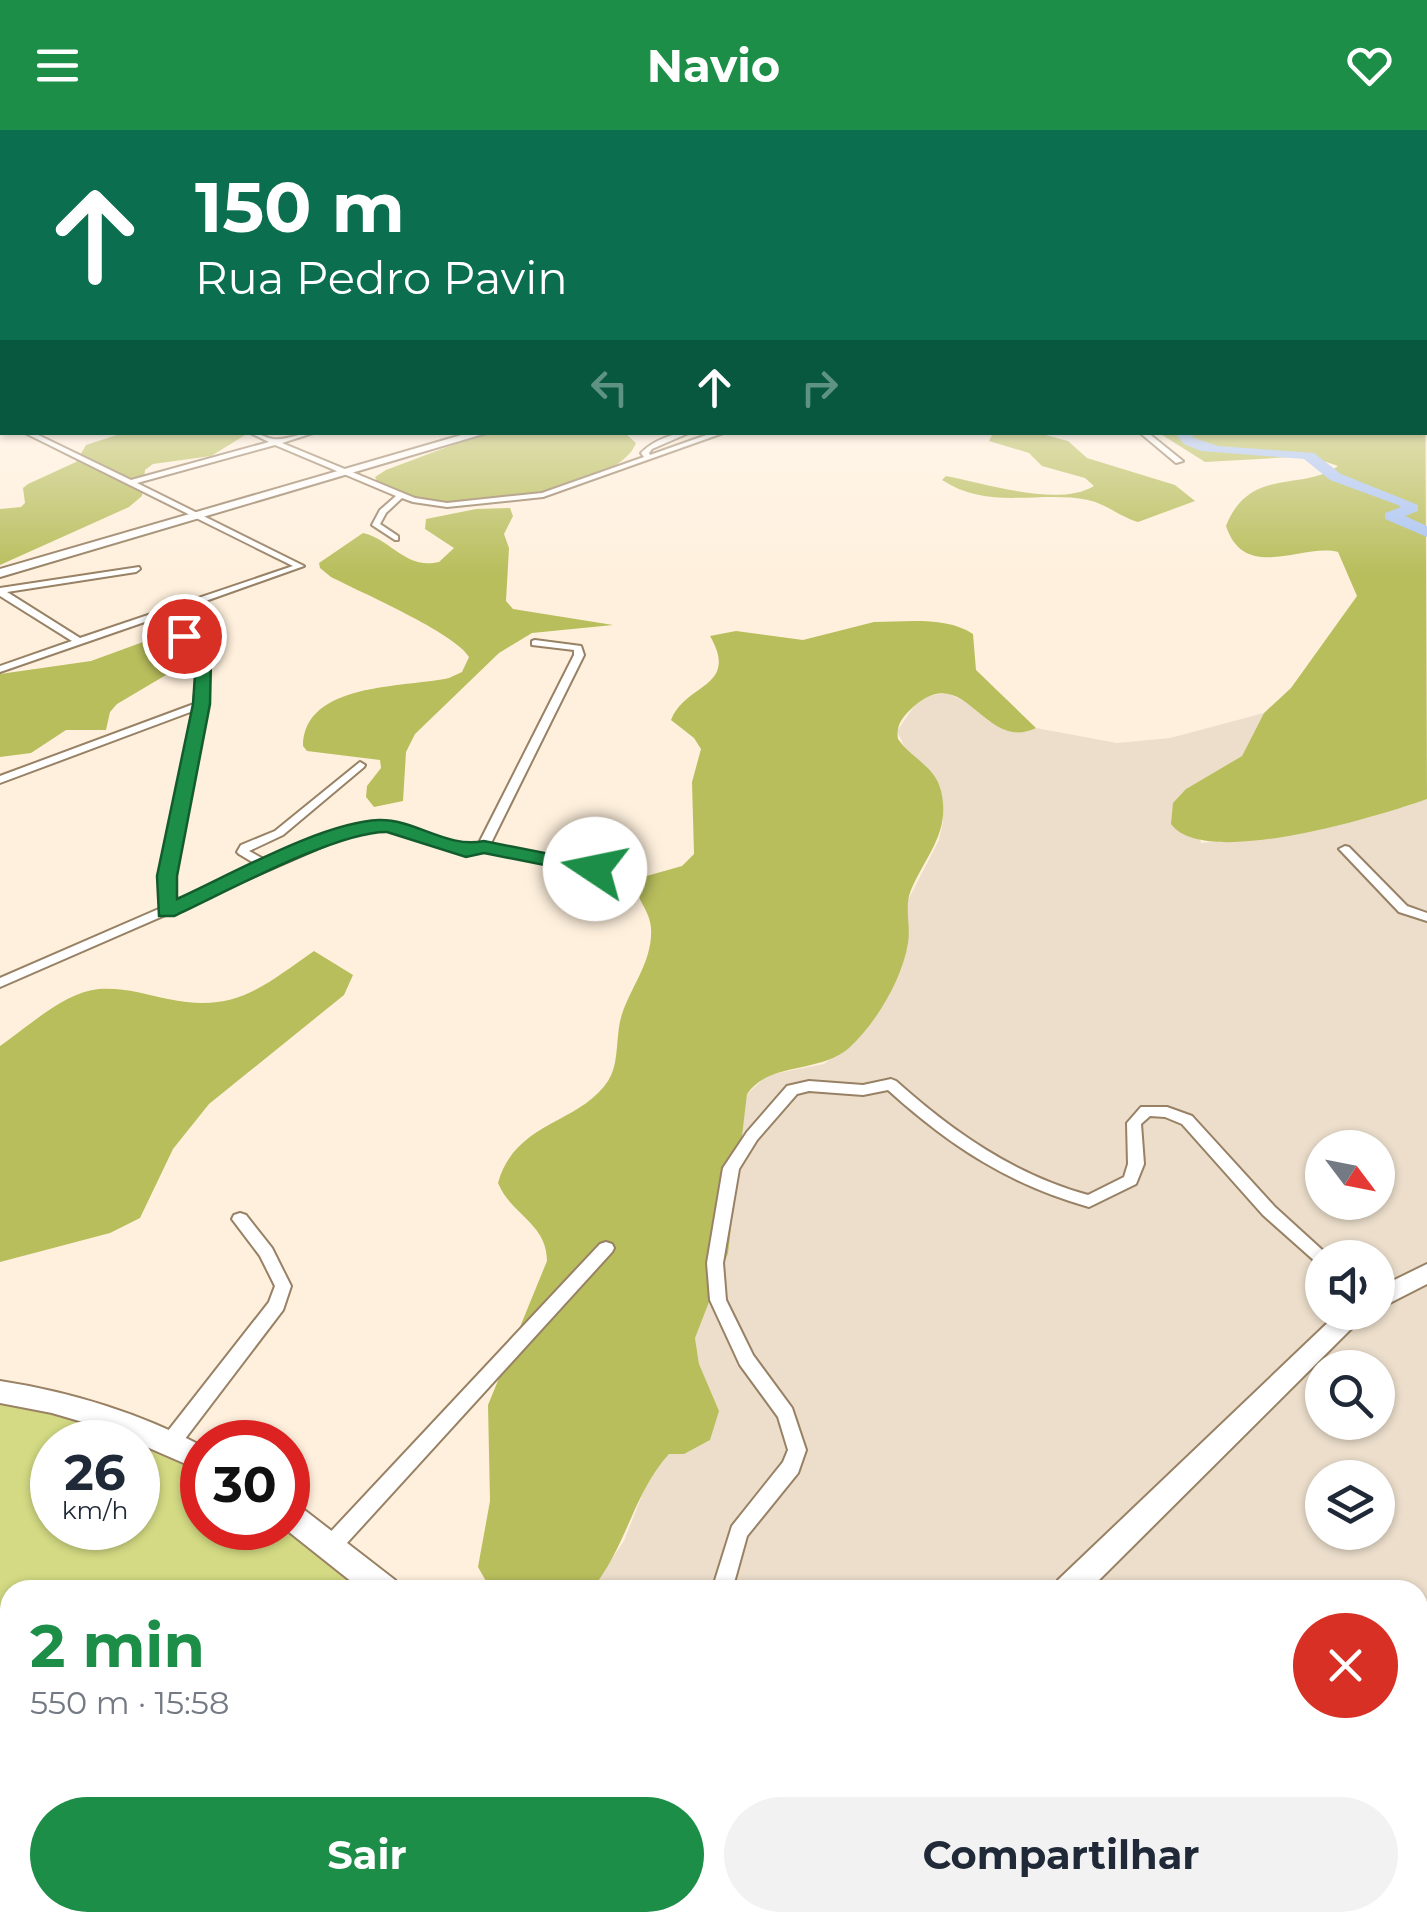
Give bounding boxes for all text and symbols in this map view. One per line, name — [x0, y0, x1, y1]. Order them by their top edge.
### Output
icon: menu — [30, 38, 85, 93]
text: Navio — [647, 38, 780, 93]
icon: heart — [1342, 38, 1397, 93]
text: 150 m — [195, 164, 405, 250]
icon: ahead — [30, 170, 160, 300]
text: Rua Pedro Pavin — [195, 250, 568, 305]
icon: left — [582, 360, 637, 415]
icon: ahead — [687, 360, 742, 415]
icon: right — [792, 360, 847, 415]
pin — [142, 594, 227, 679]
icon: arrive — [157, 609, 212, 664]
position arrow — [543, 817, 647, 921]
north arrow — [1305, 1130, 1395, 1220]
map controls — [1305, 1130, 1395, 1550]
button: sound — [1305, 1240, 1395, 1330]
button: search — [1305, 1350, 1395, 1440]
speed limit sign: 30 — [180, 1420, 310, 1550]
text: 26 — [64, 1442, 126, 1503]
button: layers — [1305, 1460, 1395, 1550]
text: km/h — [62, 1495, 128, 1525]
text: 2 min — [30, 1609, 205, 1682]
button: close — [1293, 1613, 1398, 1718]
text: 550 m · 15:58 — [30, 1683, 229, 1722]
button: Sair — [30, 1797, 704, 1912]
button: Compartilhar — [724, 1797, 1398, 1912]

